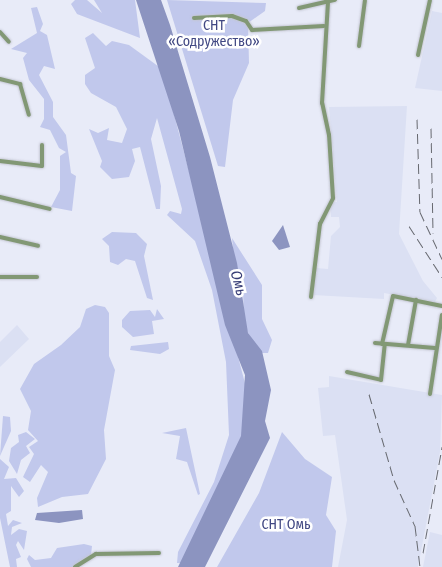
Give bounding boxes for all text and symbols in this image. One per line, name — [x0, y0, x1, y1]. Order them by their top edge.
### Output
park label: СНТ «Содружество» — [168, 18, 260, 50]
water label: Омь — [226, 268, 250, 298]
park label: СНТ Омь — [261, 517, 311, 533]

